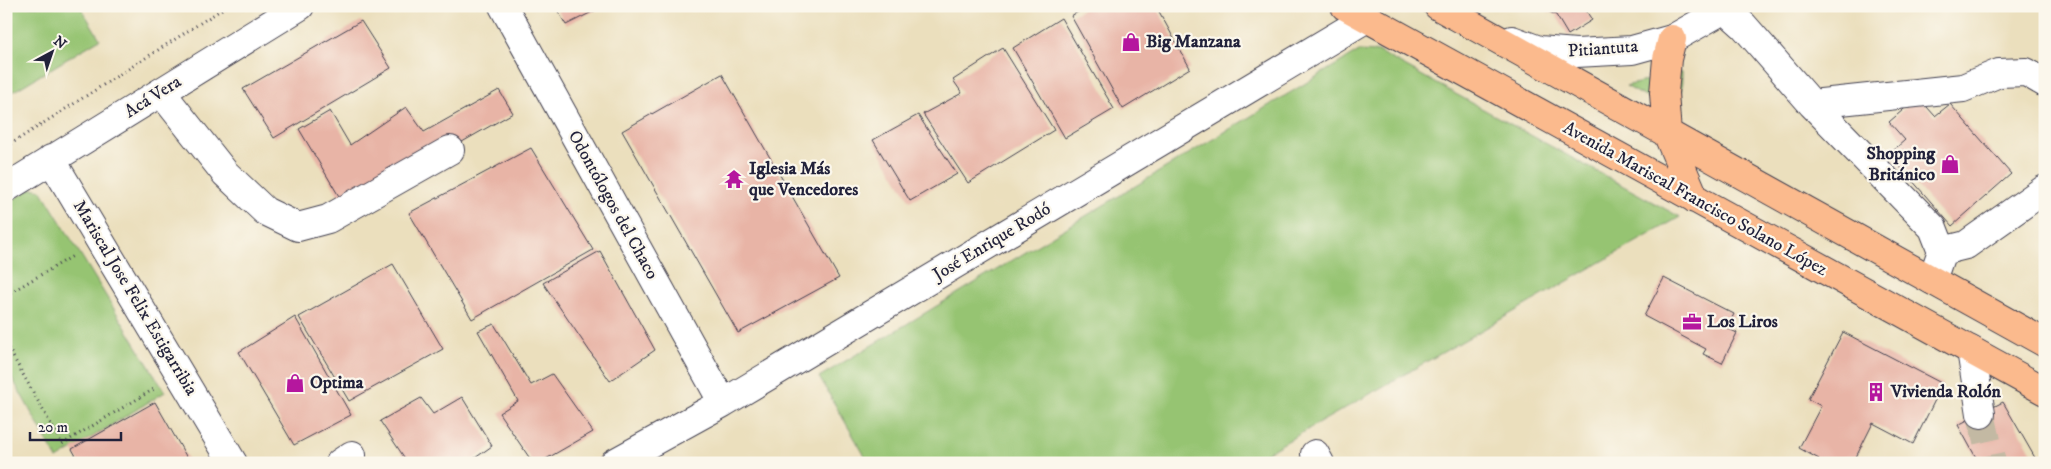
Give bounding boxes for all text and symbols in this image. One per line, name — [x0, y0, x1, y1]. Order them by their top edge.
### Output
north arrow — [28, 28, 78, 78]
shop icon: Big Manzana — [1120, 31, 1142, 53]
place label: Big Manzana — [1146, 31, 1241, 53]
text: N — [50, 32, 70, 54]
street label: Pitiantuta — [1567, 36, 1639, 62]
street label: Acá Vera — [120, 71, 186, 123]
street label: Avenida Mariscal Francisco Solano López — [1559, 117, 1831, 281]
street label: Odontólogos del Chaco — [563, 127, 663, 284]
place label: Shopping Británico — [1867, 143, 1936, 186]
shop icon: Shopping Británico — [1939, 153, 1961, 175]
place label: Iglesia Más que Vencedores — [749, 158, 858, 201]
temple icon: Iglesia Más que Vencedores — [723, 168, 745, 190]
street label: Mariscal Jose Felix Estigarribia — [68, 196, 202, 400]
street label: José Enrique Rodó — [927, 198, 1055, 287]
office icon: Los Liros — [1681, 311, 1703, 333]
place label: Los Liros — [1707, 311, 1778, 333]
shop icon: Optima — [284, 372, 306, 394]
place label: Optima — [310, 372, 364, 394]
building icon: Vivienda Rolón — [1865, 381, 1887, 403]
place label: Vivienda Rolón — [1890, 381, 2001, 403]
scale bar — [30, 409, 121, 441]
text: 20 m — [38, 418, 68, 437]

